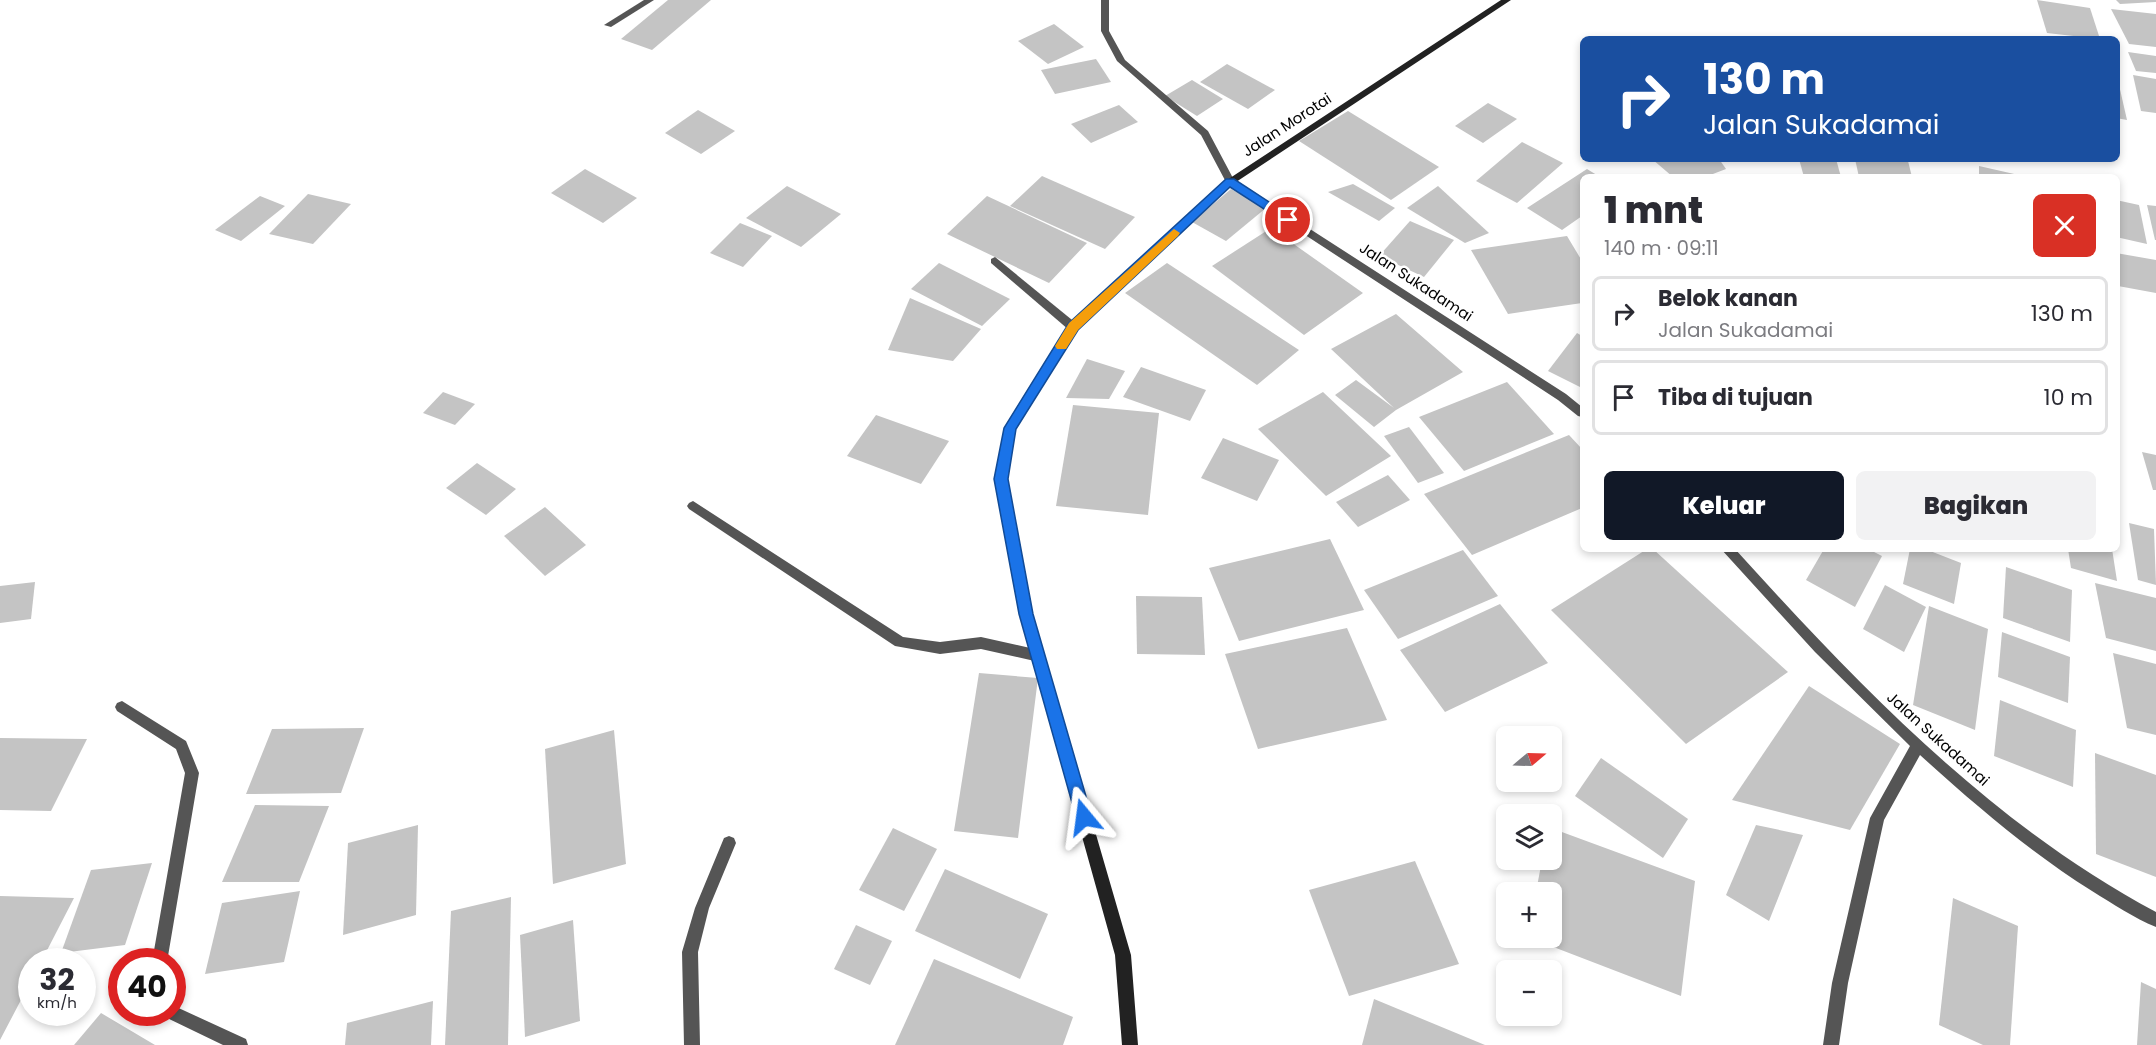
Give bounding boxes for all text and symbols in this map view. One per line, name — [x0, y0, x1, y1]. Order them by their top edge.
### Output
text: 130 m — [1703, 50, 1825, 109]
icon: right — [1604, 60, 1682, 138]
street label: Jalan Morotai — [1238, 88, 1335, 161]
text: Jalan Sukadamai — [1703, 106, 1939, 143]
text: 1 mnt — [1604, 185, 1703, 236]
pin — [1262, 194, 1313, 245]
button: close — [2033, 194, 2096, 257]
icon: arrive — [1271, 203, 1304, 236]
text: 140 m · 09:11 — [1604, 234, 1719, 262]
street label: Jalan Sukadamai — [1355, 237, 1477, 326]
text: Belok kanan — [1658, 283, 1798, 314]
icon: right — [1607, 297, 1640, 330]
text: 130 m — [2031, 298, 2093, 329]
text: Jalan Sukadamai — [1658, 316, 1833, 344]
icon: arrive — [1607, 381, 1640, 414]
text: Tiba di tujuan — [1658, 382, 1813, 413]
text: 10 m — [2044, 382, 2093, 413]
button: Keluar — [1604, 471, 1844, 540]
button: Bagikan — [1856, 471, 2096, 540]
street label: Jalan Sukadamai — [1882, 687, 1994, 790]
north arrow — [1496, 726, 1562, 792]
map controls — [1496, 726, 1562, 1026]
position arrow — [1052, 785, 1116, 849]
button: layers — [1496, 804, 1562, 870]
button: + — [1496, 882, 1562, 948]
speed limit sign: 40 — [108, 948, 186, 1026]
text: 32 — [39, 958, 75, 1001]
button: − — [1496, 960, 1562, 1026]
text: km/h — [37, 992, 77, 1013]

